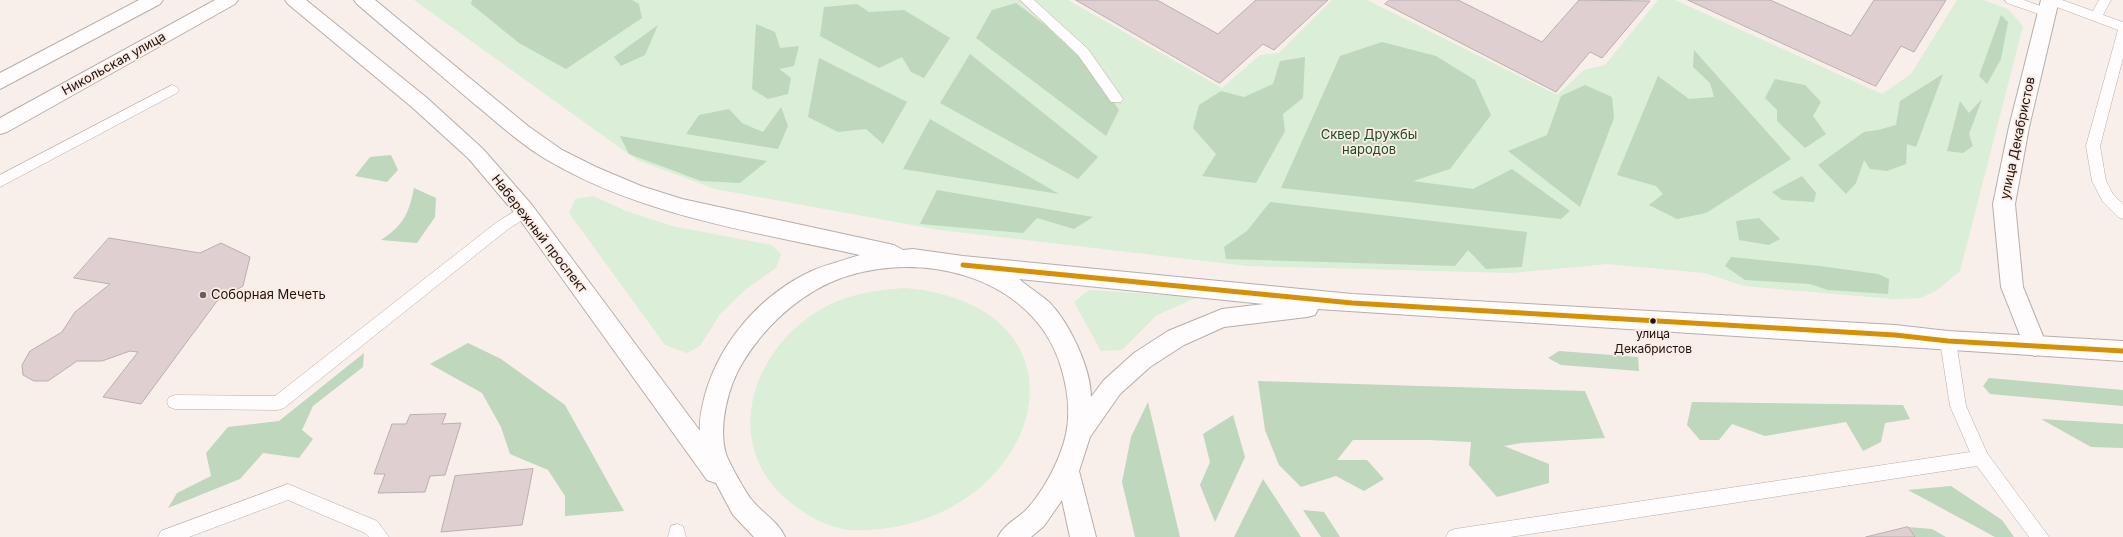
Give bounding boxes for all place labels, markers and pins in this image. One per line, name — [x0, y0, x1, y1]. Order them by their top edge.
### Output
place label: Соборная Мечеть — [211, 287, 326, 303]
marker: Соборная Мечеть — [198, 290, 208, 300]
marker: улица Декабристов — [1648, 316, 1658, 326]
place label: улица Декабристов — [1614, 327, 1692, 355]

